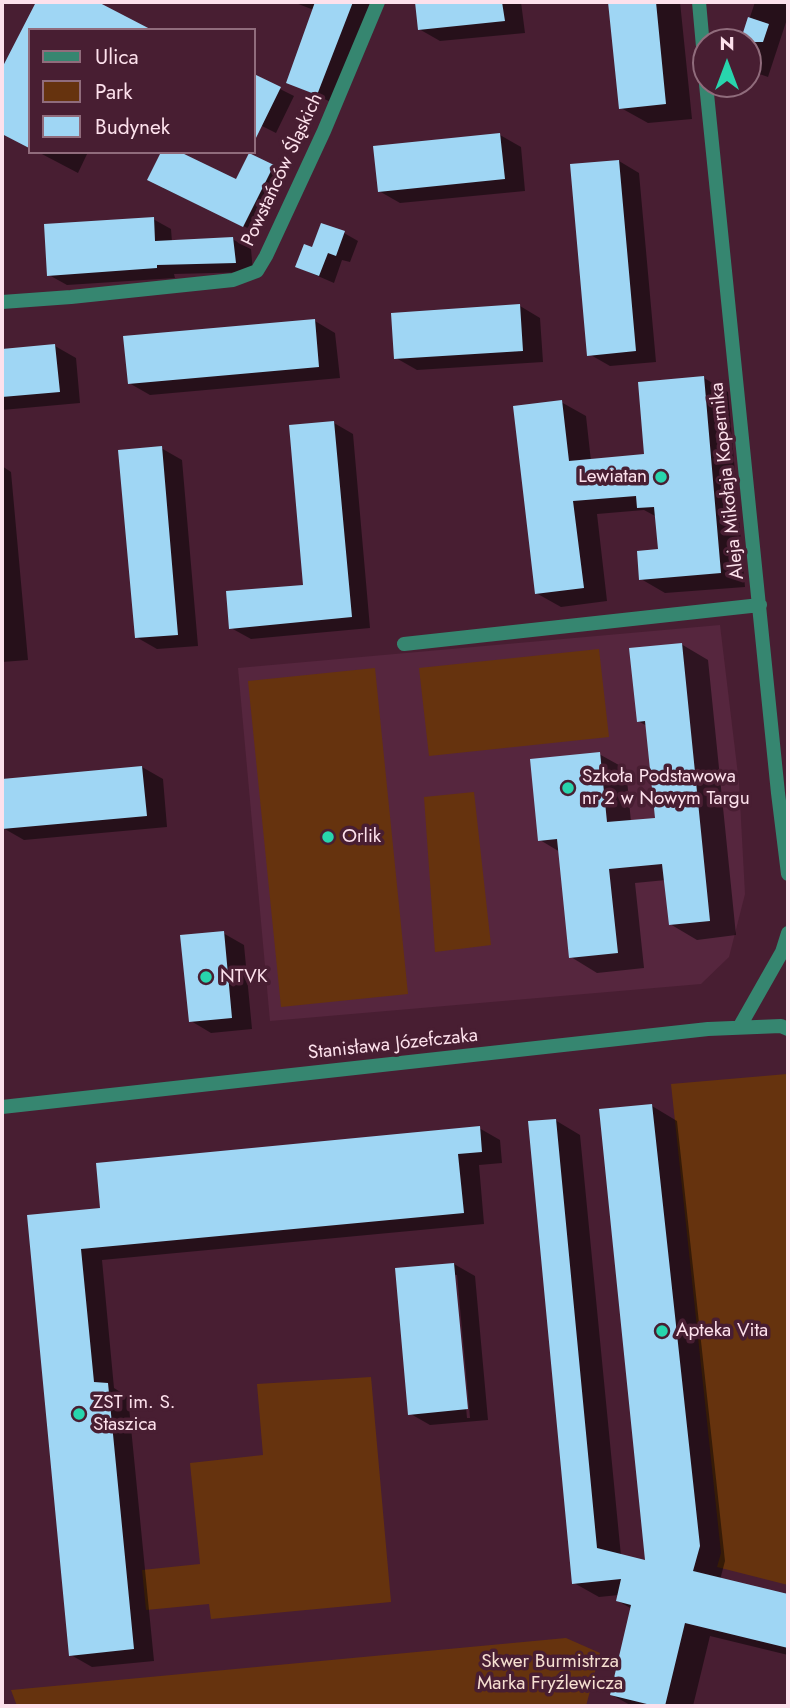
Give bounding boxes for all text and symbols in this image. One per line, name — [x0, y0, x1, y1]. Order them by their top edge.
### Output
legend — [28, 28, 256, 154]
north arrow — [692, 28, 762, 98]
text: N — [719, 30, 735, 57]
text: Ulica — [95, 42, 139, 72]
text: Park — [95, 77, 132, 107]
street label: Powstańców Śląskich — [238, 90, 328, 250]
text: Budynek — [95, 112, 170, 142]
street label: Aleja Mikołaja Kopernika — [706, 381, 750, 581]
place label: Lewiatan — [578, 466, 647, 488]
marker: Lewiatan — [653, 469, 669, 485]
place label: Szkoła Podstawowa nr 2 w Nowym Targu — [582, 766, 750, 810]
marker: Szkoła Podstawowa nr 2 w Nowym Targu — [560, 780, 576, 796]
place label: Orlik — [342, 826, 381, 848]
marker: Orlik — [320, 829, 336, 845]
place label: NTVK — [220, 966, 267, 988]
marker: NTVK — [198, 969, 214, 985]
street label: Stanisława Józefczaka — [307, 1025, 479, 1065]
place label: Apteka Vita — [676, 1320, 768, 1342]
marker: Apteka Vita — [654, 1323, 670, 1339]
place label: ZST im. S. Staszica — [93, 1392, 176, 1436]
marker: ZST im. S. Staszica — [71, 1406, 87, 1422]
park label: Skwer Burmistrza Marka Fryźlewicza — [477, 1651, 623, 1695]

